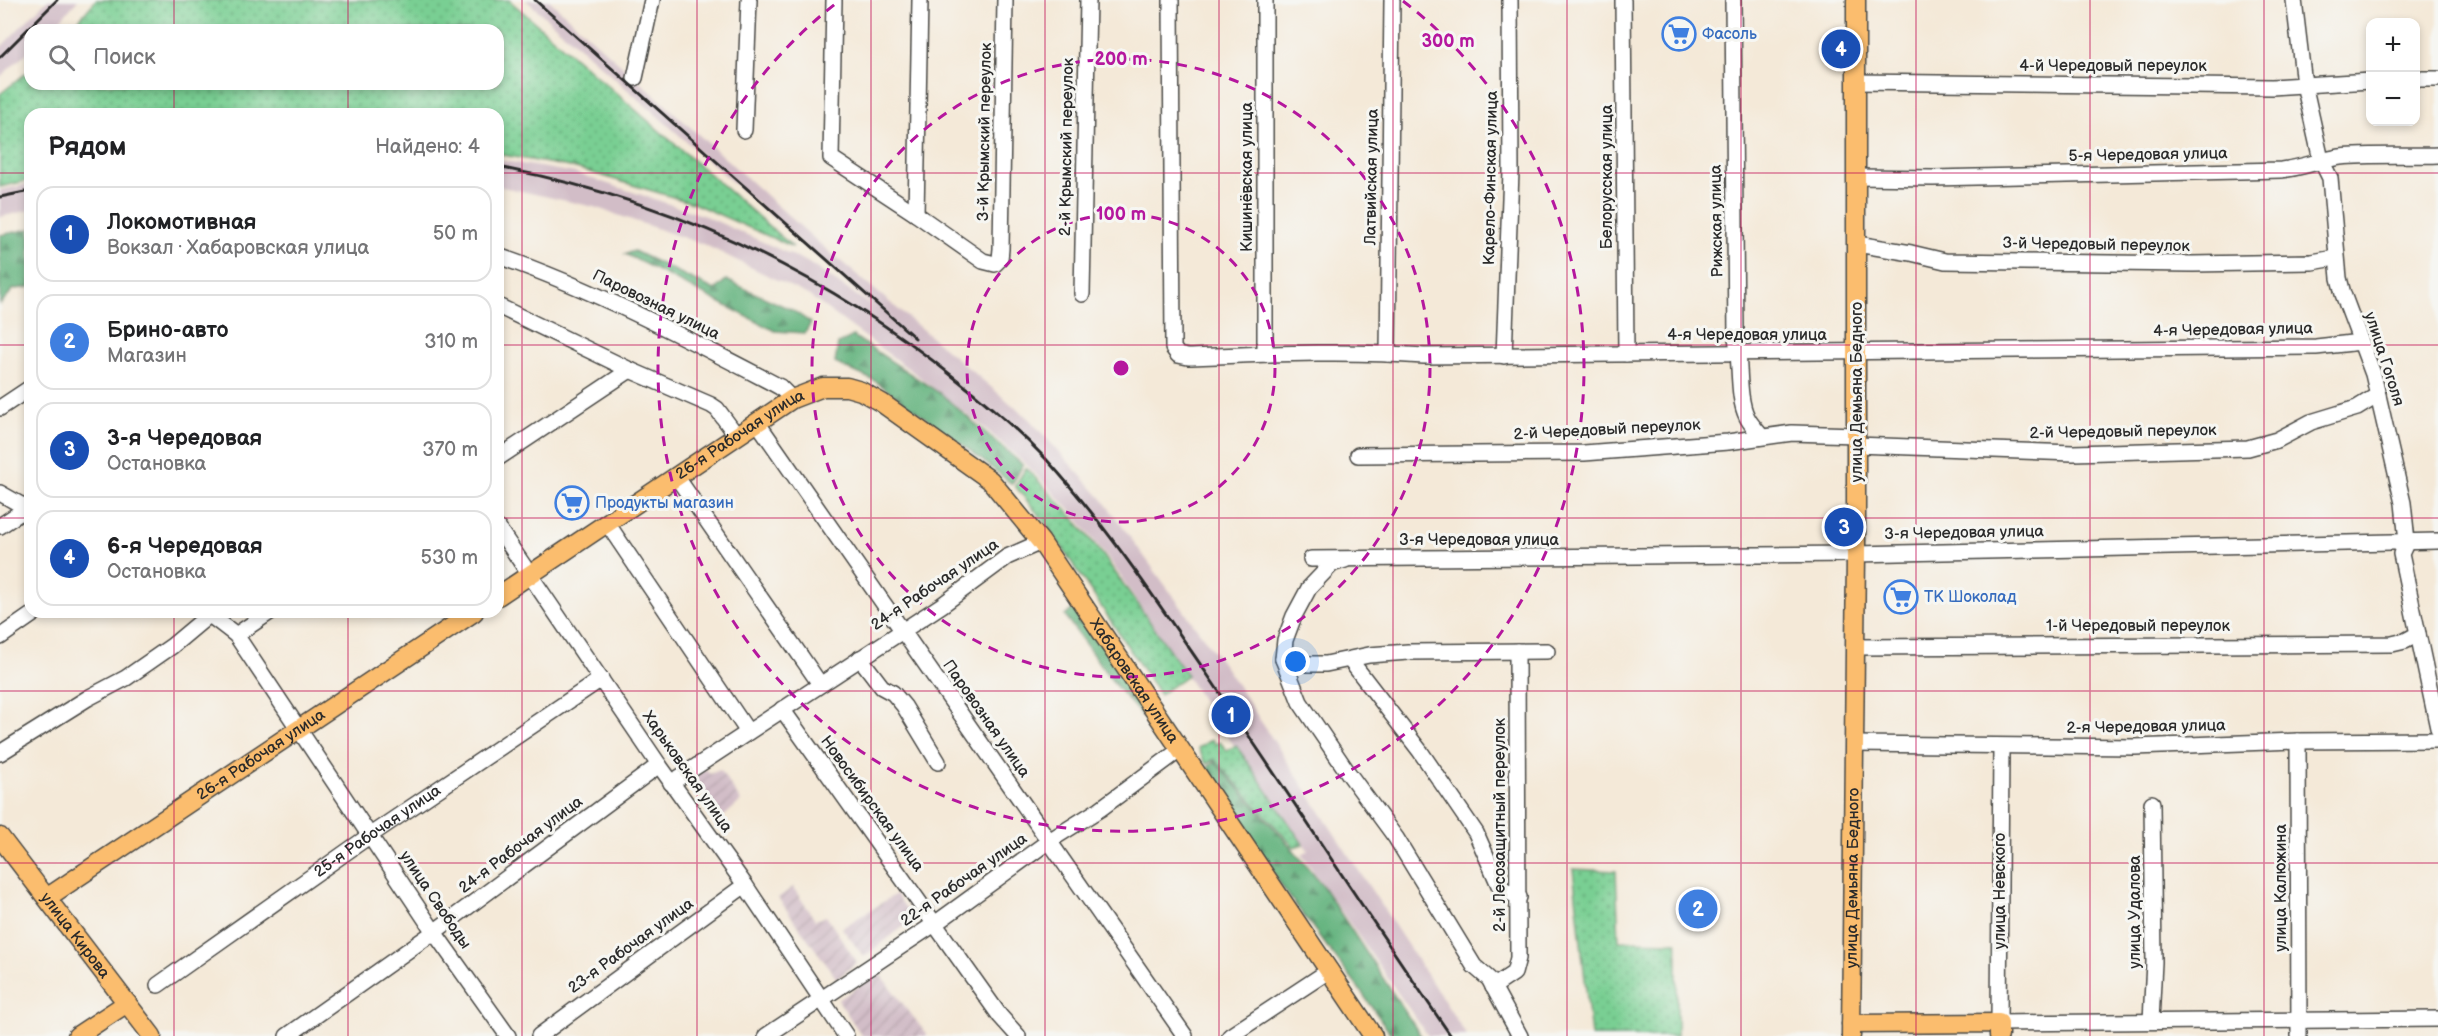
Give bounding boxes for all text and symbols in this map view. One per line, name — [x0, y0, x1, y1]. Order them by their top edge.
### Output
supermarket icon: Фасоль — [1661, 16, 1697, 52]
map controls — [2366, 18, 2420, 126]
button: + — [2366, 18, 2420, 72]
search box — [24, 24, 504, 90]
place label: Фасоль — [1702, 25, 1757, 44]
pin: 4 — [1822, 26, 1860, 72]
text: 300 m — [1421, 31, 1475, 52]
icon: search — [45, 41, 78, 74]
street label: 3-й Крымский переулок — [974, 42, 996, 222]
text: Поиск — [93, 44, 156, 71]
text: 200 m — [1094, 49, 1148, 70]
street label: 2-й Крымский переулок — [1056, 57, 1078, 236]
street label: 4-й Чередовый переулок — [2019, 57, 2207, 76]
button: − — [2366, 72, 2420, 126]
street label: Карело-Финская улица — [1480, 90, 1502, 265]
street label: Кишинёвская улица — [1238, 102, 1257, 252]
street label: Белорусская улица — [1598, 104, 1617, 249]
street label: Латвийская улица — [1361, 108, 1383, 246]
text: Рядом — [48, 132, 126, 163]
text: Найдено: 4 — [375, 135, 480, 159]
street label: 5-я Чередовая улица — [2068, 144, 2228, 166]
street label: Рижская улица — [1707, 164, 1727, 278]
text: 100 m — [1096, 204, 1146, 225]
text: Локомотивная — [107, 209, 256, 236]
text: 1 — [65, 222, 74, 246]
text: 50 m — [433, 222, 478, 246]
street label: 3-й Чередовый переулок — [2002, 234, 2190, 256]
text: Вокзал · Хабаровская улица — [107, 236, 369, 260]
street label: Паровозная улица — [589, 266, 723, 344]
street label: улица Демьяна Бедного — [1848, 302, 1867, 482]
street label: улица Гоголя — [2360, 310, 2408, 409]
text: Брино-авто — [107, 317, 229, 344]
street label: 4-я Чередовая улица — [2153, 319, 2314, 341]
street label: 4-я Чередовая улица — [1667, 326, 1827, 345]
text: 2 — [64, 330, 75, 354]
text: 310 m — [424, 330, 478, 354]
text: Магазин — [107, 344, 187, 368]
centre of rings — [1111, 358, 1131, 378]
street label: 26-я Рабочая улица — [672, 386, 807, 484]
street label: 2-й Чередовый переулок — [1513, 416, 1701, 444]
street label: 2-й Чередовый переулок — [2029, 421, 2217, 443]
text: 3-я Чередовая — [107, 425, 262, 452]
text: 3 — [64, 438, 75, 462]
text: 370 m — [422, 438, 478, 462]
text: Остановка — [107, 452, 206, 476]
supermarket icon: Продукты магазин — [554, 485, 590, 521]
place label: Продукты магазин — [595, 494, 734, 513]
pin: 3 — [1824, 504, 1864, 550]
street label: 3-я Чередовая улица — [1884, 522, 2045, 544]
street label: 3-я Чередовая улица — [1399, 531, 1559, 550]
text: 6-я Чередовая — [107, 533, 263, 560]
street label: 24-я Рабочая улица — [868, 535, 1003, 635]
text: 4 — [64, 546, 75, 570]
text: 530 m — [421, 546, 478, 570]
text: Остановка — [107, 560, 206, 584]
supermarket icon: ТК Шоколад — [1883, 579, 1919, 615]
place label: ТК Шоколад — [1924, 588, 2017, 607]
street label: Хабаровская улица — [1086, 615, 1183, 747]
street label: 1-й Чередовый переулок — [2046, 617, 2230, 636]
your location — [1281, 647, 1310, 676]
street label: Паровозная улица — [938, 657, 1034, 782]
pin: 1 — [1212, 692, 1250, 738]
street label: 26-я Рабочая улица — [193, 705, 329, 804]
street label: Харьковская улица — [638, 708, 736, 837]
street label: 2-я Чередовая улица — [2066, 716, 2226, 738]
street label: 2-й Лесозащитный переулок — [1491, 718, 1510, 932]
street label: Новосибирская улица — [816, 732, 928, 876]
street label: 25-я Рабочая улица — [310, 780, 445, 881]
street label: улица Демьяна Бедного — [1842, 788, 1863, 968]
street label: 24-я Рабочая улица — [455, 792, 587, 898]
street label: улица Калюжина — [2272, 824, 2291, 952]
street label: 22-я Рабочая улица — [897, 829, 1031, 931]
street label: улица Невского — [1991, 833, 2010, 949]
street label: улица Свободы — [395, 847, 475, 953]
street label: улица Удалова — [2126, 855, 2145, 969]
pin: 2 — [1678, 886, 1718, 932]
street label: улица Кирова — [36, 889, 114, 983]
street label: 23-я Рабочая улица — [565, 894, 698, 998]

